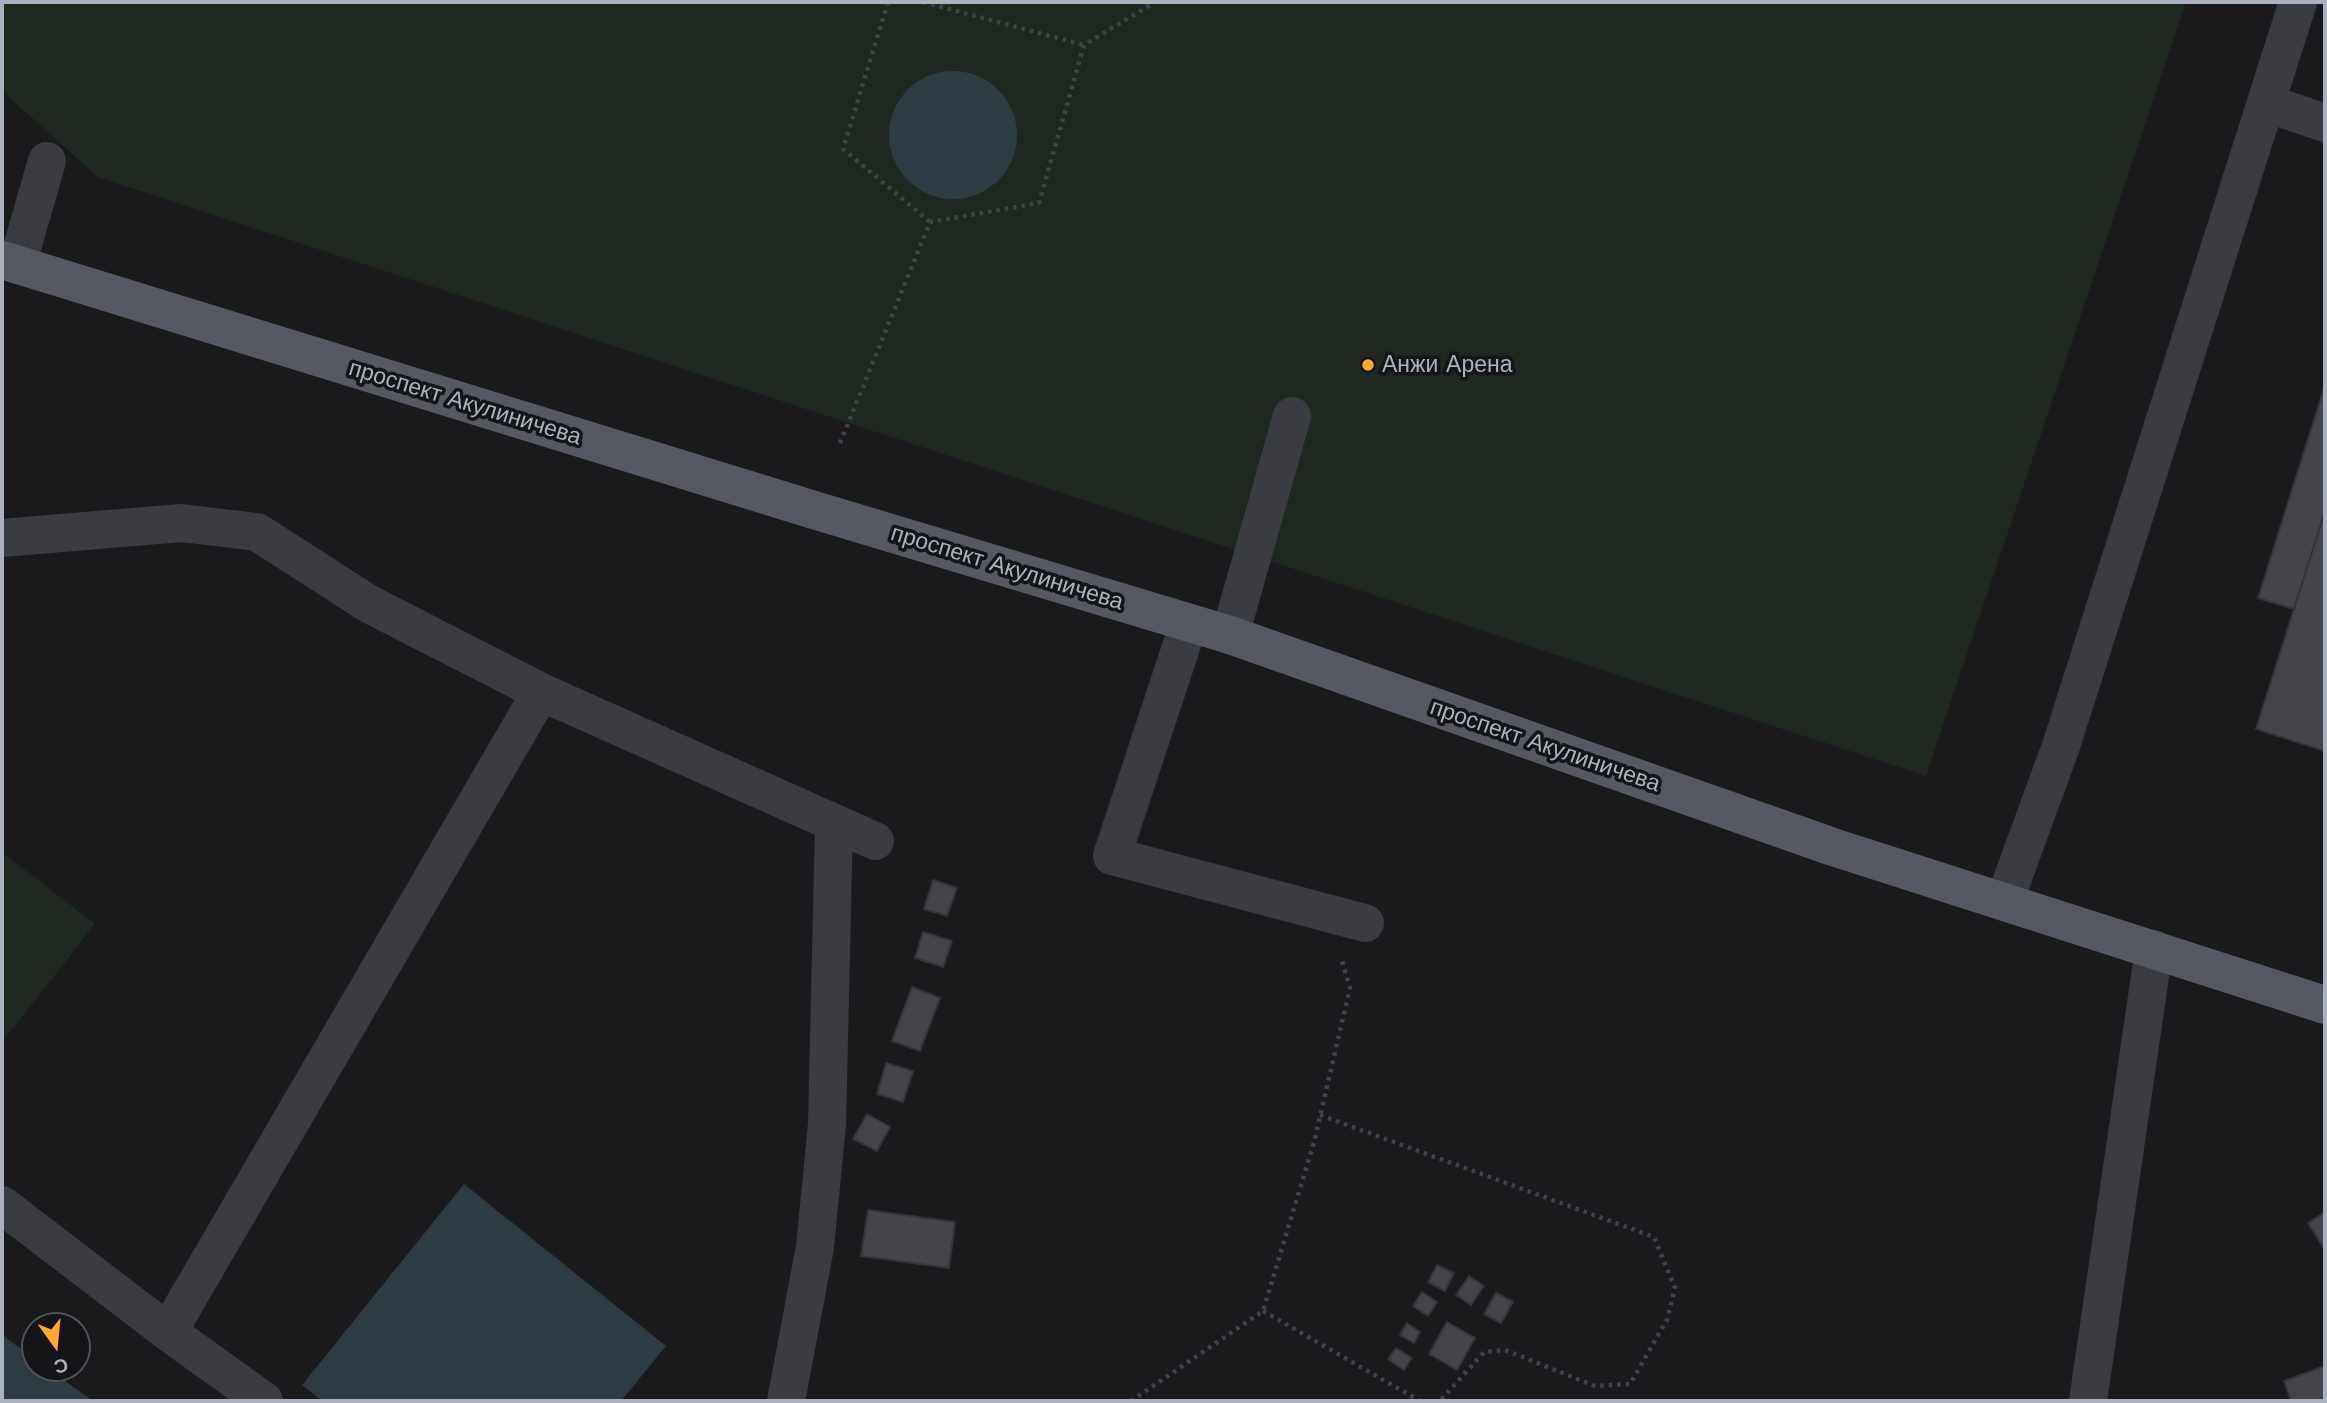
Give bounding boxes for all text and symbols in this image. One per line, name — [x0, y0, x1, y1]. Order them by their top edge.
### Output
place label: Анжи Арена — [1382, 351, 1513, 379]
street label: проспект Акулиничева — [346, 355, 584, 451]
marker: Анжи Арена — [1360, 357, 1376, 373]
street label: проспект Акулиничева — [888, 520, 1126, 616]
street label: проспект Акулиничева — [1426, 694, 1664, 798]
north arrow — [21, 1312, 91, 1382]
text: С — [51, 1353, 71, 1379]

